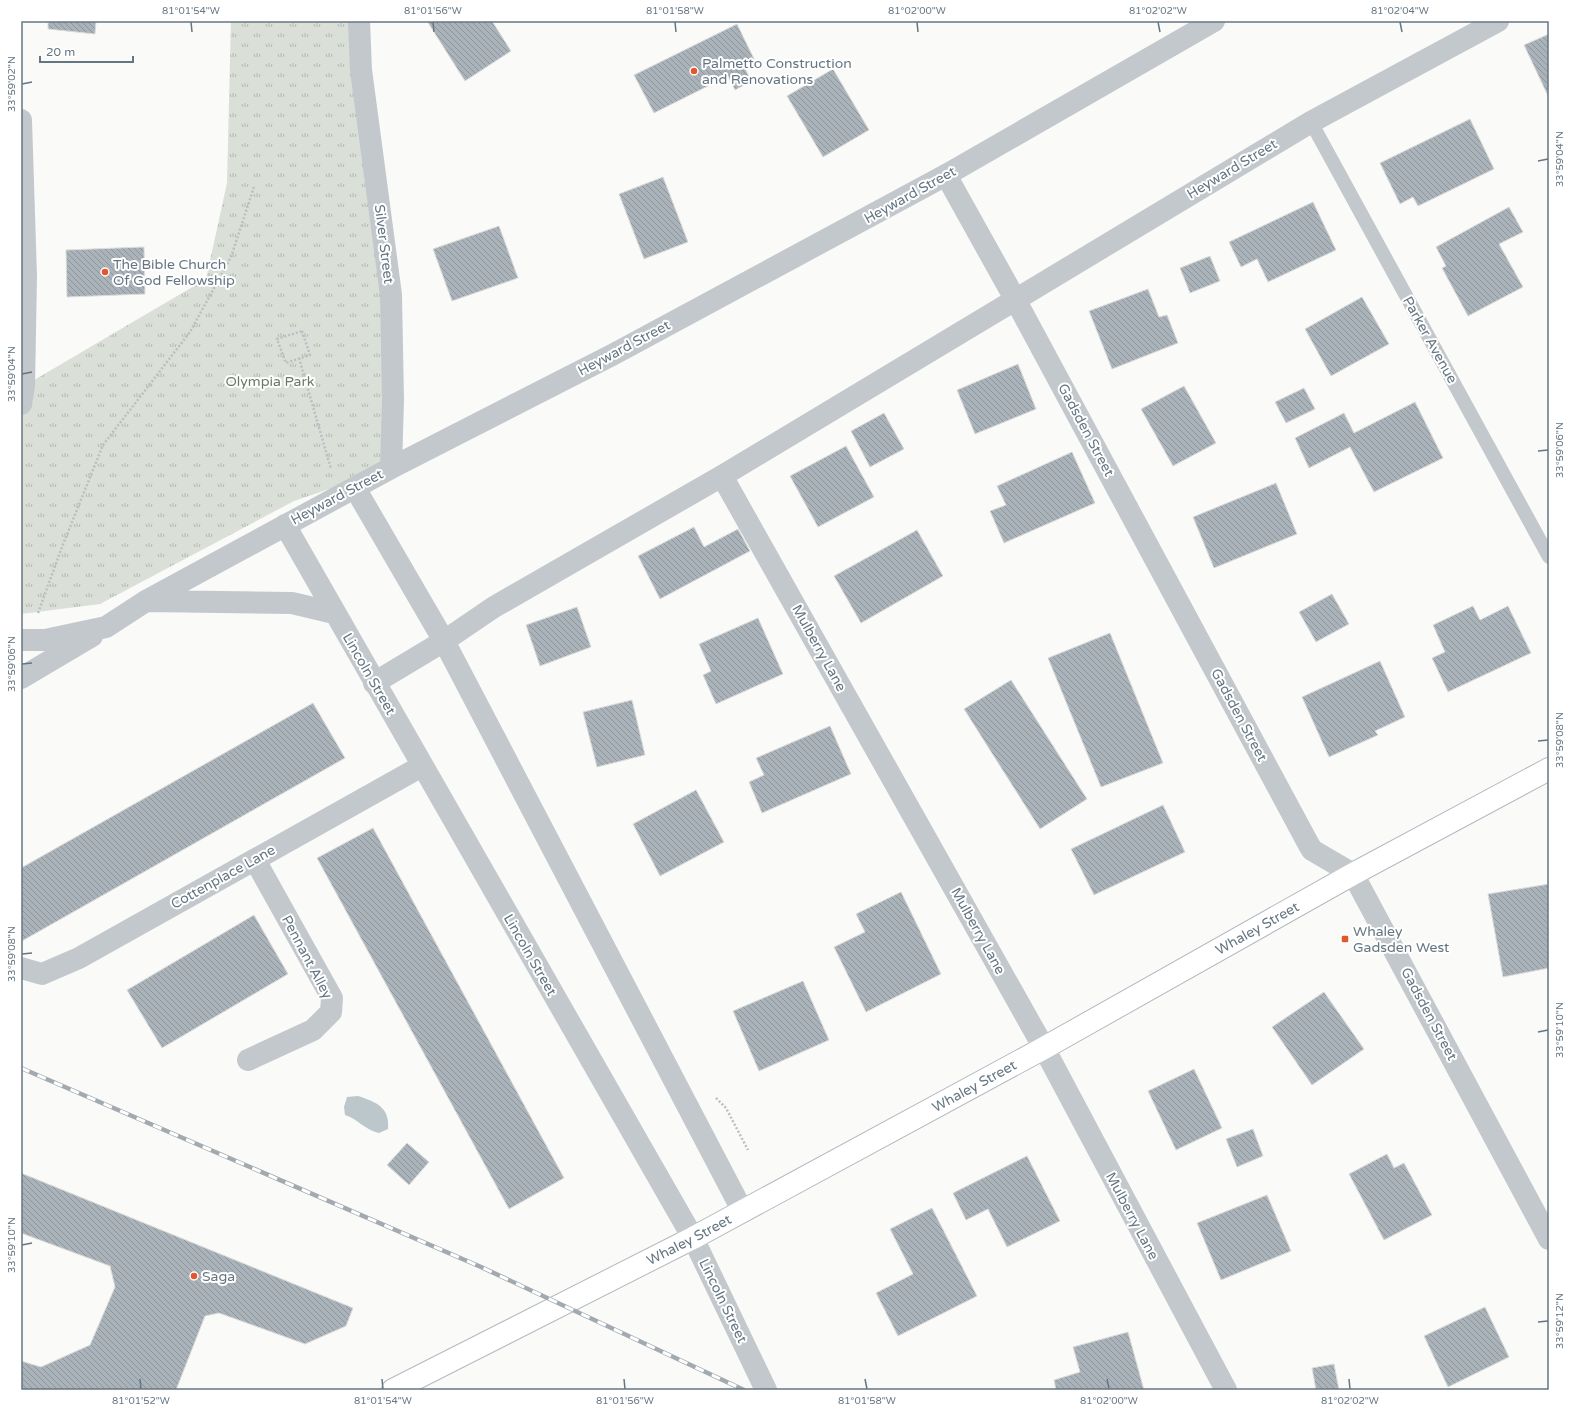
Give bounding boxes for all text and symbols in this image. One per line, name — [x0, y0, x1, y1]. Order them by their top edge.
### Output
text: 81°01'54"W — [162, 5, 220, 17]
text: 81°01'56"W — [404, 5, 462, 17]
text: 81°01'58"W — [646, 5, 704, 17]
text: 81°02'00"W — [888, 5, 946, 17]
text: 81°02'02"W — [1129, 5, 1187, 17]
text: 81°02'04"W — [1371, 5, 1429, 17]
scale bar — [40, 38, 133, 64]
text: 20 m — [46, 45, 75, 59]
place label: Palmetto Construction and Renovations — [702, 55, 852, 88]
text: 33°59'02"N — [6, 56, 18, 112]
marker: Palmetto Construction and Renovations — [689, 66, 699, 76]
text: 33°59'04"N — [1554, 131, 1566, 187]
street label: Heyward Street — [1184, 135, 1281, 203]
street label: Heyward Street — [861, 162, 959, 227]
street label: Silver Street — [371, 203, 397, 285]
place label: The Bible Church Of God Fellowship — [113, 256, 235, 289]
marker: The Bible Church Of God Fellowship — [100, 267, 110, 277]
street label: Parker Avenue — [1399, 294, 1461, 387]
street label: Heyward Street — [575, 316, 674, 380]
text: 33°59'04"N — [6, 346, 18, 402]
park label: Olympia Park — [226, 373, 315, 390]
street label: Gadsden Street — [1054, 381, 1118, 480]
text: 33°59'06"N — [1554, 422, 1566, 478]
street label: Heyward Street — [288, 465, 387, 529]
street label: Mulberry Lane — [788, 602, 850, 694]
street label: Lincoln Street — [339, 630, 400, 718]
text: 33°59'06"N — [6, 636, 18, 692]
street label: Gadsden Street — [1207, 666, 1271, 765]
text: 33°59'08"N — [1554, 712, 1566, 768]
street label: Cottenplace Lane — [168, 841, 278, 913]
street label: Mulberry Lane — [947, 885, 1009, 977]
street label: Whaley Street — [1212, 897, 1302, 958]
street label: Lincoln Street — [500, 911, 561, 999]
street label: Pennant Alley — [278, 912, 336, 1002]
place label: Whaley Gadsden West — [1353, 923, 1450, 956]
text: 33°59'08"N — [6, 926, 18, 982]
marker: Whaley Gadsden West — [1340, 934, 1350, 944]
street label: Gadsden Street — [1397, 965, 1461, 1064]
text: 33°59'10"N — [1554, 1002, 1566, 1058]
street label: Whaley Street — [929, 1056, 1020, 1115]
street label: Mulberry Lane — [1102, 1169, 1162, 1263]
street label: Whaley Street — [644, 1210, 735, 1269]
text: 33°59'10"N — [6, 1217, 18, 1273]
street label: Lincoln Street — [695, 1256, 751, 1346]
place label: Saga — [202, 1268, 235, 1285]
marker: Saga — [189, 1271, 199, 1281]
text: 33°59'12"N — [1554, 1293, 1566, 1349]
text: 81°01'52"W — [112, 1395, 170, 1407]
text: 81°01'54"W — [354, 1395, 412, 1407]
text: 81°01'56"W — [596, 1395, 654, 1407]
text: 81°01'58"W — [838, 1395, 896, 1407]
text: 81°02'00"W — [1080, 1395, 1138, 1407]
text: 81°02'02"W — [1321, 1395, 1379, 1407]

